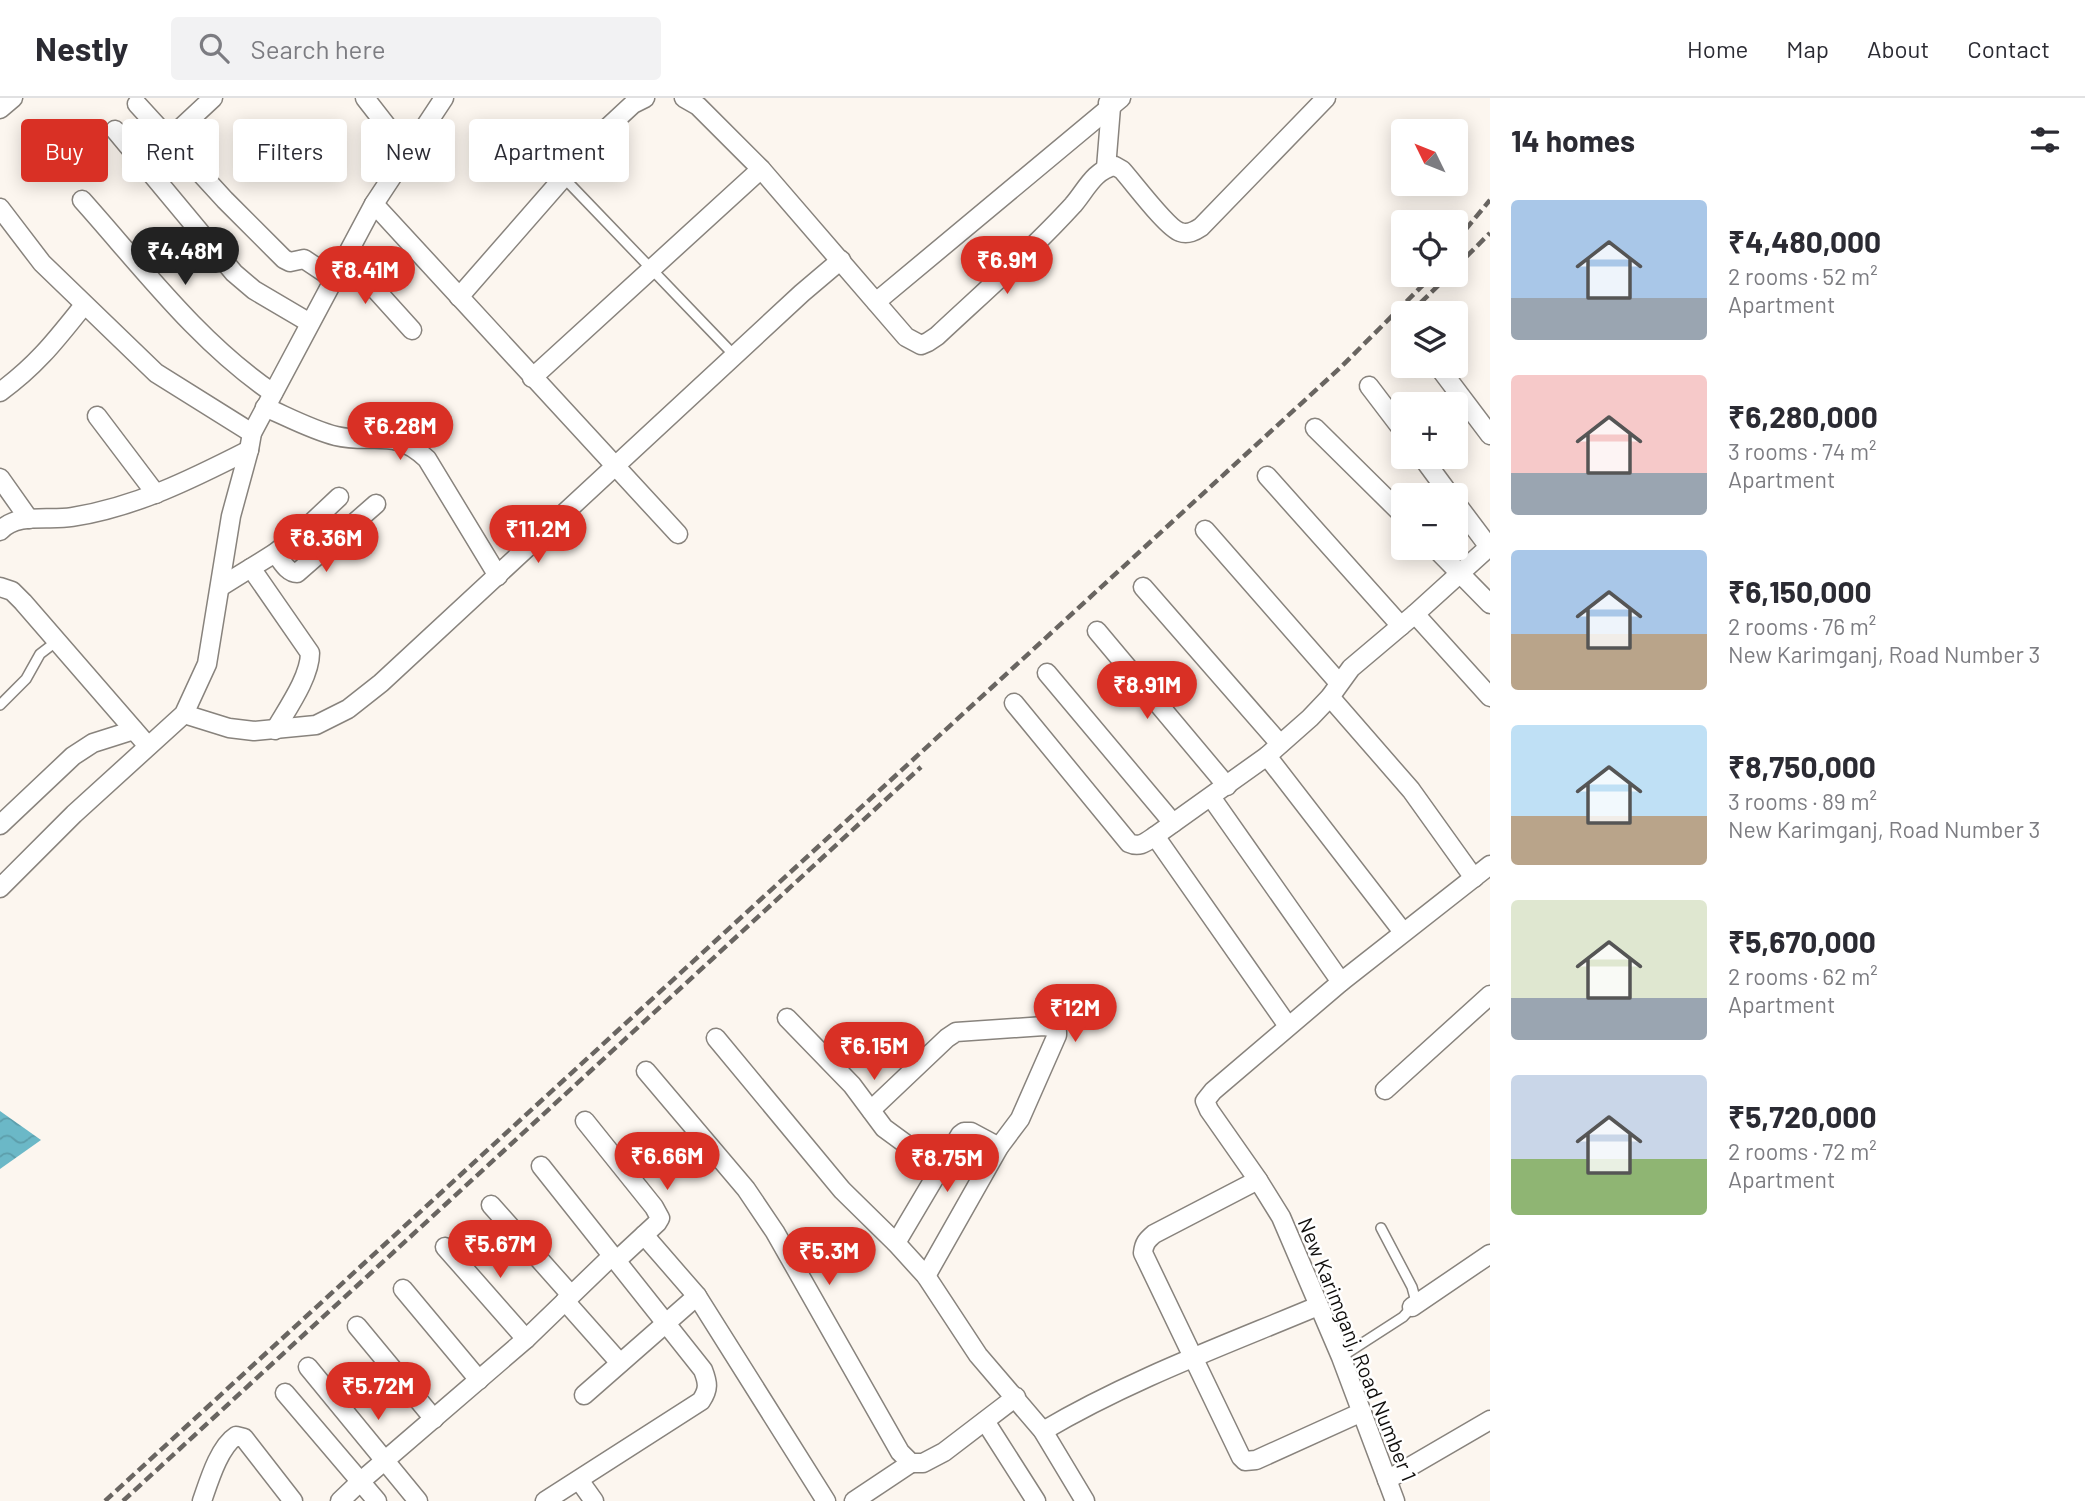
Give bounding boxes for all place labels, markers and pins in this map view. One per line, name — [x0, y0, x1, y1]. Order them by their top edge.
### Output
pin: ₹4.48M — [128, 228, 242, 287]
pin: ₹6.9M — [958, 236, 1056, 296]
pin: ₹8.41M — [308, 246, 422, 306]
pin: ₹6.28M — [343, 402, 457, 462]
pin: ₹11.2M — [481, 505, 595, 565]
pin: ₹8.36M — [269, 514, 383, 574]
pin: ₹8.91M — [1090, 662, 1204, 721]
pin: ₹12M — [1034, 984, 1116, 1044]
pin: ₹6.15M — [817, 1023, 931, 1082]
pin: ₹6.66M — [610, 1132, 724, 1192]
pin: ₹8.75M — [890, 1134, 1004, 1194]
pin: ₹5.67M — [443, 1220, 557, 1280]
pin: ₹5.3M — [780, 1228, 878, 1287]
pin: ₹5.72M — [321, 1362, 435, 1422]

